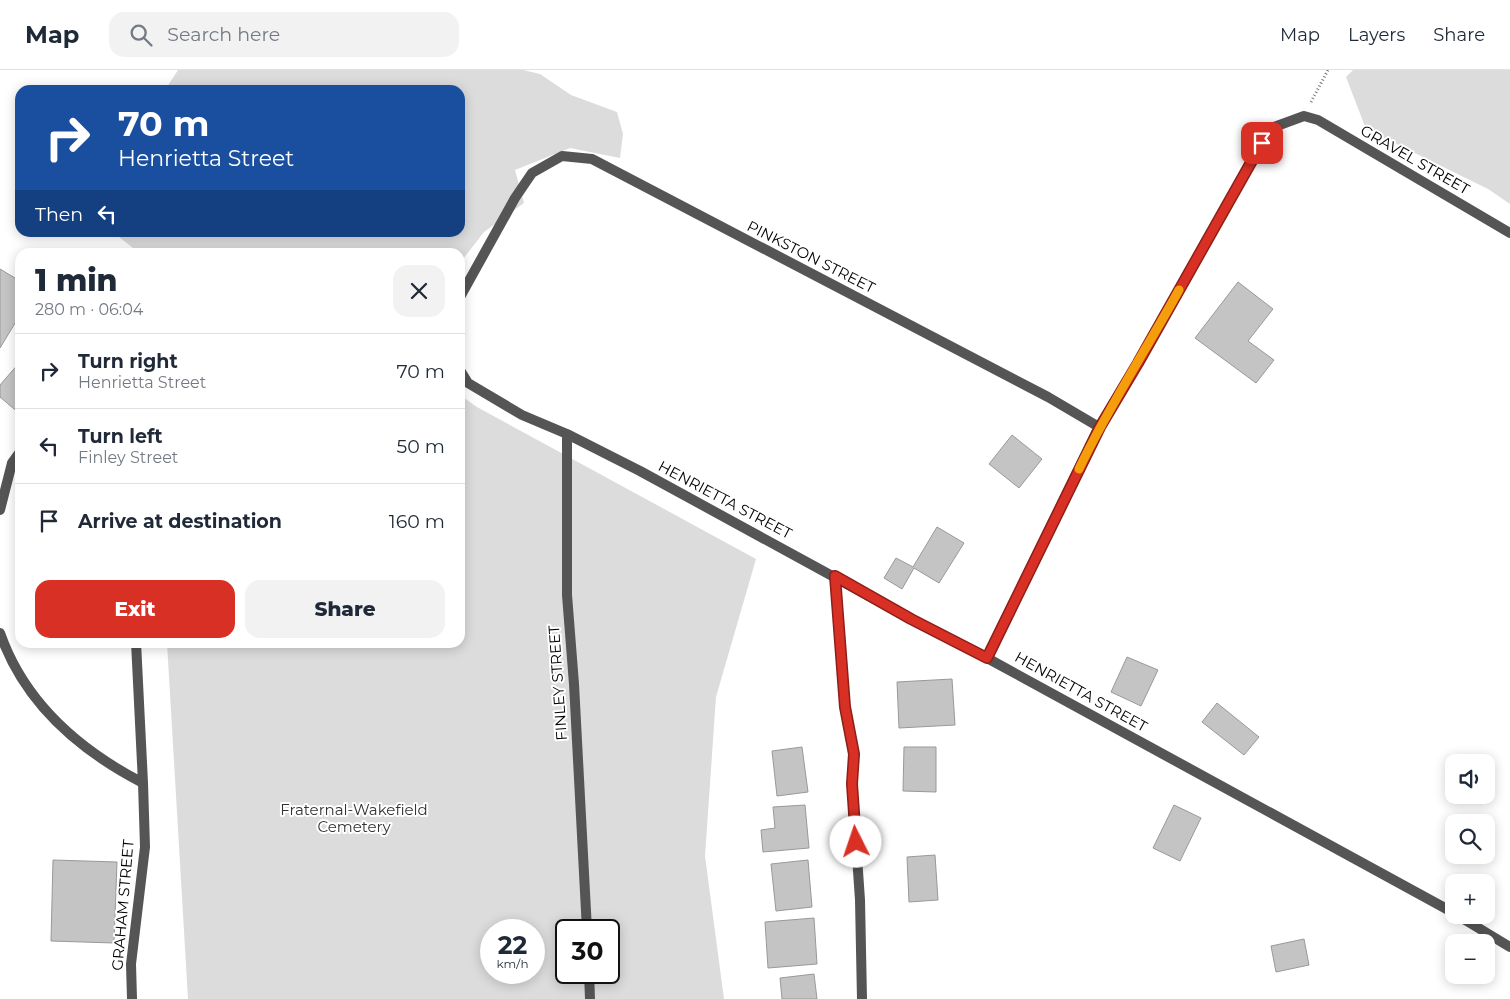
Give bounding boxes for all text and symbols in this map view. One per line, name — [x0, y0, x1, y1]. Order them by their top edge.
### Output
search box — [109, 12, 459, 57]
text: Map — [25, 20, 79, 49]
icon: search — [127, 21, 155, 49]
text: Search here — [167, 23, 280, 46]
text: Map — [1280, 24, 1320, 46]
text: Layers — [1348, 24, 1405, 46]
text: Share — [1433, 24, 1485, 46]
text: 70 m — [118, 102, 209, 145]
icon: right — [35, 105, 100, 170]
street label: GRAVEL STREET — [1357, 121, 1474, 199]
pin — [1241, 122, 1283, 164]
icon: arrive — [1248, 129, 1276, 157]
text: Henrietta Street — [118, 145, 294, 172]
icon: left — [93, 200, 121, 228]
text: Then — [35, 203, 83, 226]
street label: PINKSTON STREET — [744, 216, 879, 297]
text: 1 min — [35, 262, 118, 299]
button: close — [393, 265, 445, 317]
text: 280 m · 06:04 — [35, 300, 143, 319]
text: Turn right — [78, 350, 178, 373]
icon: right — [35, 357, 63, 385]
text: 70 m — [396, 360, 445, 383]
text: Henrietta Street — [78, 373, 206, 392]
text: Turn left — [78, 425, 163, 448]
icon: left — [35, 432, 63, 460]
text: 50 m — [397, 435, 445, 458]
text: Finley Street — [78, 448, 178, 467]
street label: HENRIETTA STREET — [655, 456, 796, 543]
icon: arrive — [35, 507, 63, 535]
text: Arrive at destination — [78, 510, 282, 533]
text: 160 m — [389, 510, 445, 533]
button: Exit — [35, 580, 235, 638]
button: Share — [245, 580, 445, 638]
street label: FINLEY STREET — [544, 624, 571, 741]
street label: HENRIETTA STREET — [1012, 647, 1151, 736]
map controls — [1445, 754, 1495, 984]
button: sound — [1445, 754, 1495, 804]
park label: Fraternal-Wakefield Cemetery — [280, 800, 428, 836]
button: search — [1445, 814, 1495, 864]
position arrow — [829, 815, 881, 867]
street label: GRAHAM STREET — [107, 838, 138, 971]
button: + — [1445, 874, 1495, 924]
speed limit sign: 30 — [555, 919, 620, 984]
text: 22 — [498, 930, 527, 960]
button: − — [1445, 934, 1495, 984]
text: km/h — [496, 956, 529, 971]

